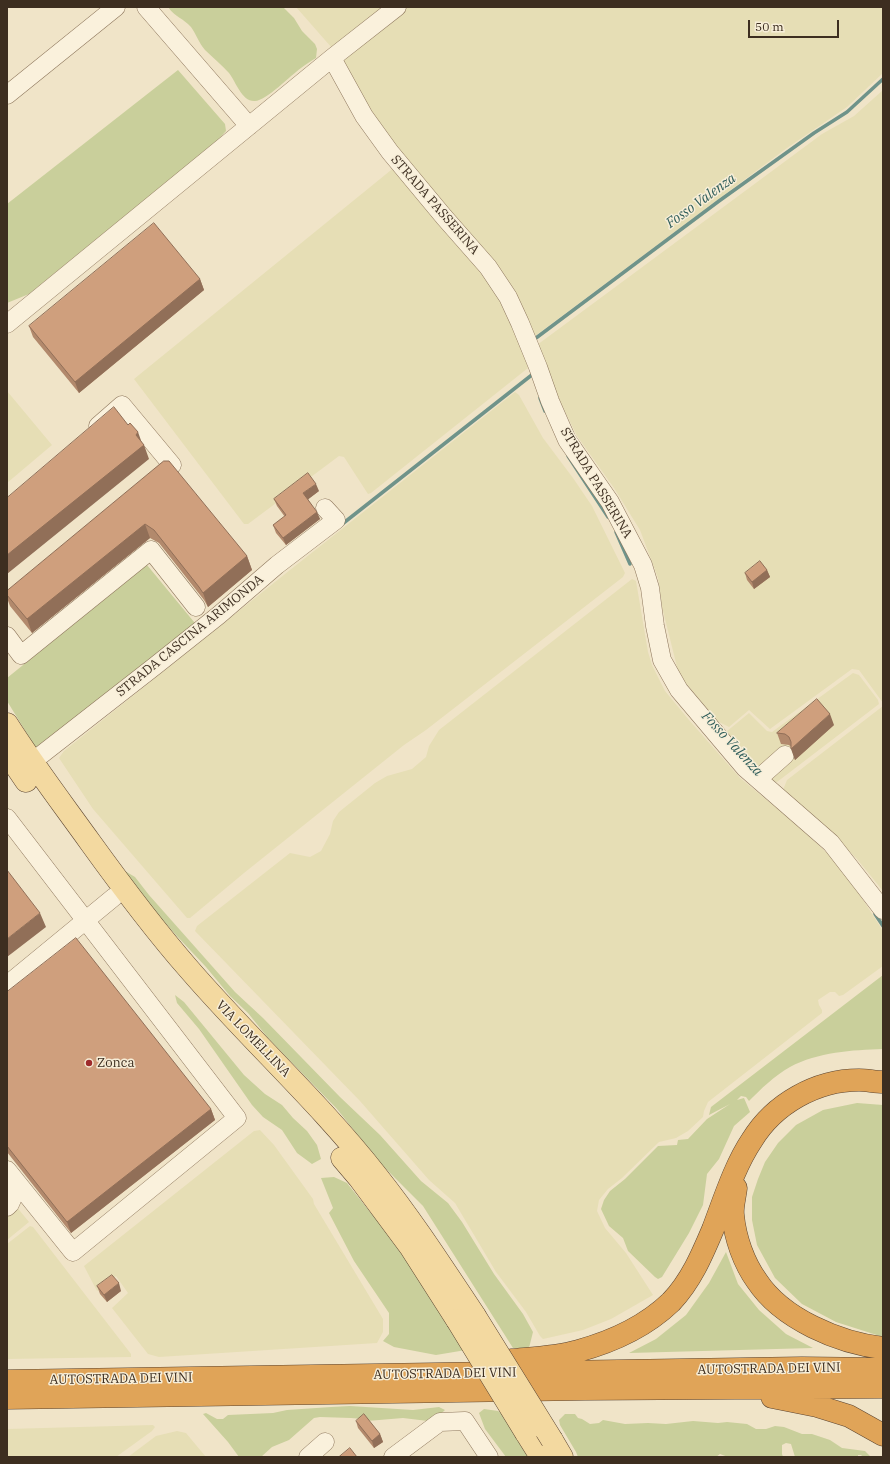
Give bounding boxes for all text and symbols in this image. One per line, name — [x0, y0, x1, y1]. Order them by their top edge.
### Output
scale bar — [750, 12, 841, 38]
text: 50 m — [755, 19, 784, 34]
street label: STRADA PASSERINA — [388, 152, 482, 258]
water label: Fosso Valenza — [663, 170, 739, 232]
street label: STRADA PASSERINA — [557, 425, 635, 541]
street label: STRADA CASCINA ARIMONDA — [113, 572, 267, 700]
water label: Fosso Valenza — [698, 708, 766, 780]
street label: VIA LOMELLINA — [213, 997, 293, 1081]
place label: Zonca — [97, 1055, 135, 1071]
marker: Zonca — [84, 1058, 94, 1068]
street label: AUTOSTRADA DEI VINI — [697, 1360, 841, 1378]
street label: AUTOSTRADA DEI VINI — [373, 1365, 517, 1383]
street label: AUTOSTRADA DEI VINI — [49, 1370, 193, 1388]

